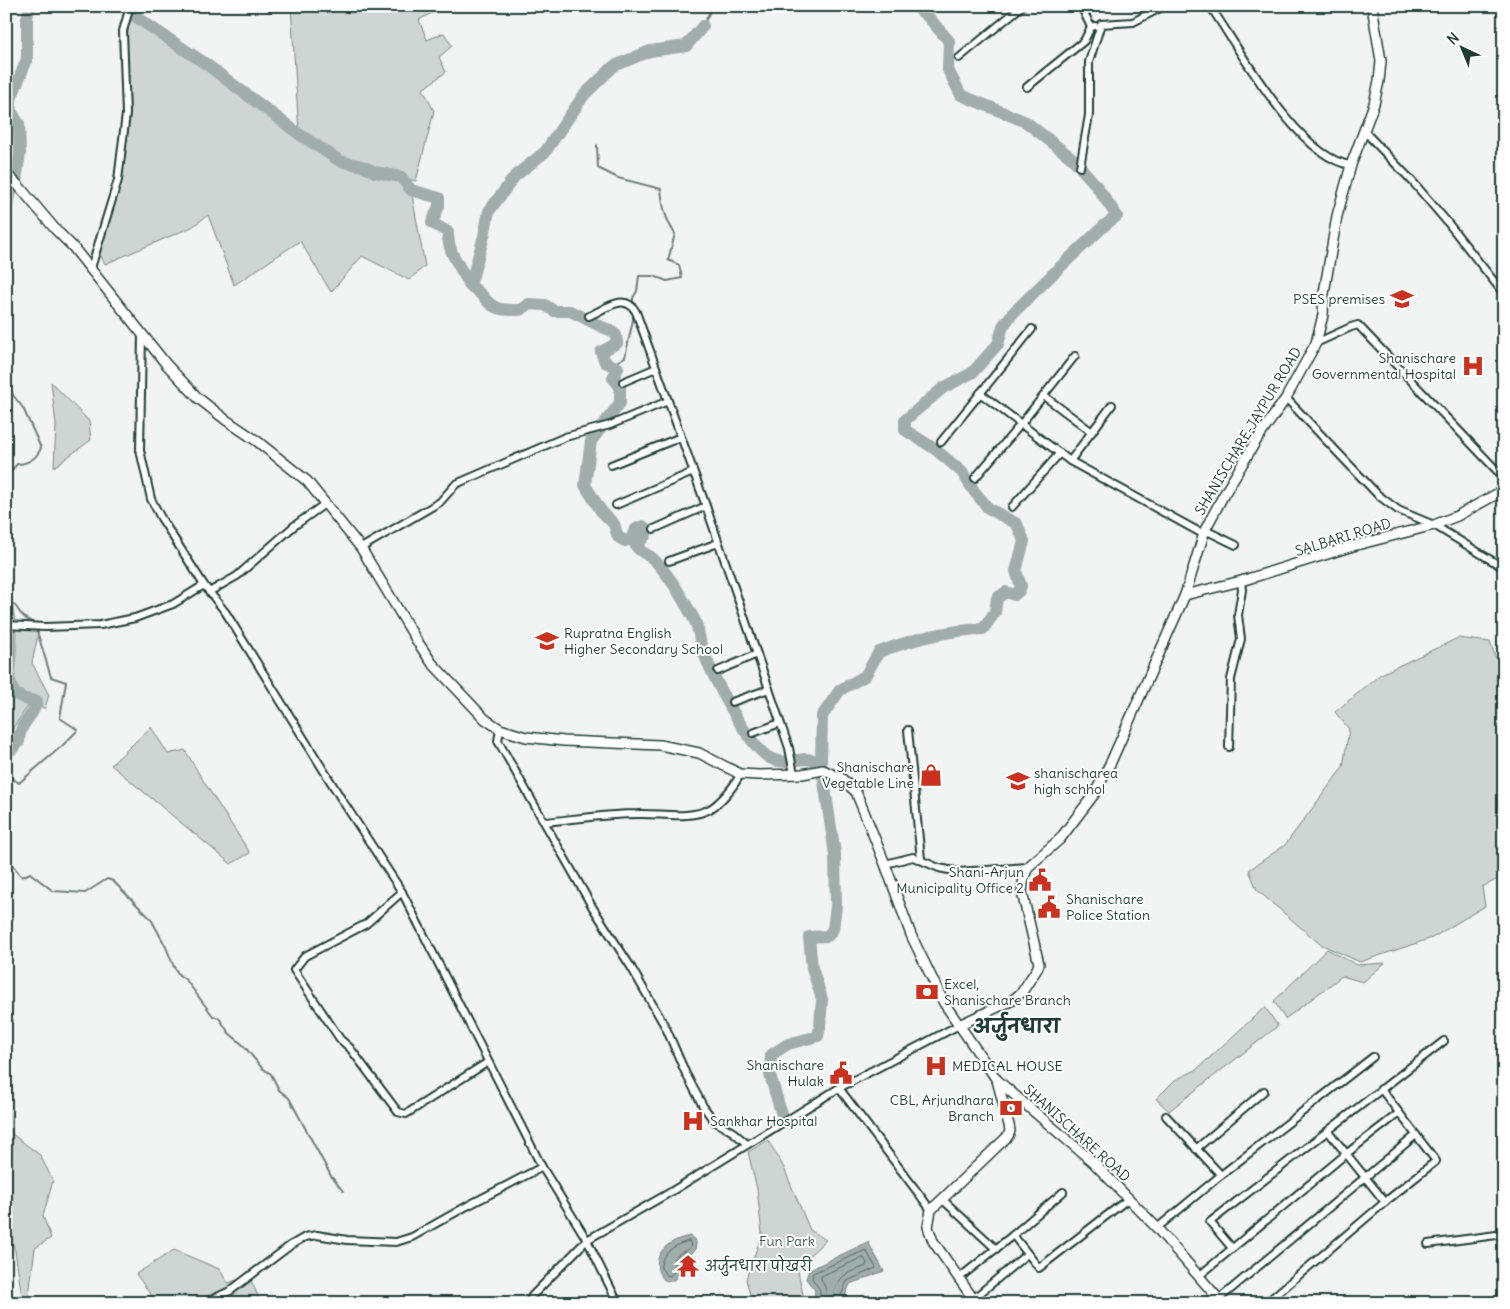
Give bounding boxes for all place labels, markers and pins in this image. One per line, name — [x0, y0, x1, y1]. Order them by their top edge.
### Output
school or university icon: PSES premises — [1389, 286, 1415, 312]
place label: PSES premises — [1293, 290, 1385, 308]
place label: Shanischare Governmental Hospital — [1312, 349, 1456, 383]
hospital icon: Shanischare Governmental Hospital — [1460, 353, 1486, 379]
place label: Rupratna English Higher Secondary School — [564, 624, 723, 658]
school or university icon: Rupratna English Higher Secondary School — [534, 628, 560, 654]
place label: Shanischare Vegetable Line — [822, 758, 914, 792]
shop icon: Shanischare Vegetable Line — [918, 762, 944, 788]
place label: shanischarea high schhol — [1034, 764, 1118, 798]
school or university icon: shanischarea high schhol — [1005, 768, 1031, 794]
place label: Shani-Arjun Municipality Office 2 — [896, 863, 1024, 897]
public building icon: Shani-Arjun Municipality Office 2 — [1027, 867, 1053, 893]
place label: Shanischare Police Station — [1066, 890, 1150, 924]
public building icon: Shanischare Police Station — [1036, 894, 1062, 920]
place label: Excel, Shanischare Branch — [944, 975, 1071, 1009]
bank icon: Excel, Shanischare Branch — [914, 979, 940, 1005]
hospital icon: MEDICAL HOUSE — [923, 1053, 949, 1079]
place label: Shanischare Hulak — [746, 1056, 824, 1090]
place label: MEDICAL HOUSE — [952, 1057, 1063, 1075]
public building icon: Shanischare Hulak — [828, 1060, 854, 1086]
place label: CBL, Arjundhara Branch — [890, 1091, 994, 1125]
bank icon: CBL, Arjundhara Branch — [998, 1095, 1024, 1121]
hospital icon: Sankhar Hospital — [680, 1108, 706, 1134]
place label: Sankhar Hospital — [710, 1112, 817, 1130]
temple icon: अर्जुनधारा पोखरी — [675, 1253, 701, 1279]
place label: अर्जुनधारा पोखरी — [704, 1255, 813, 1276]

